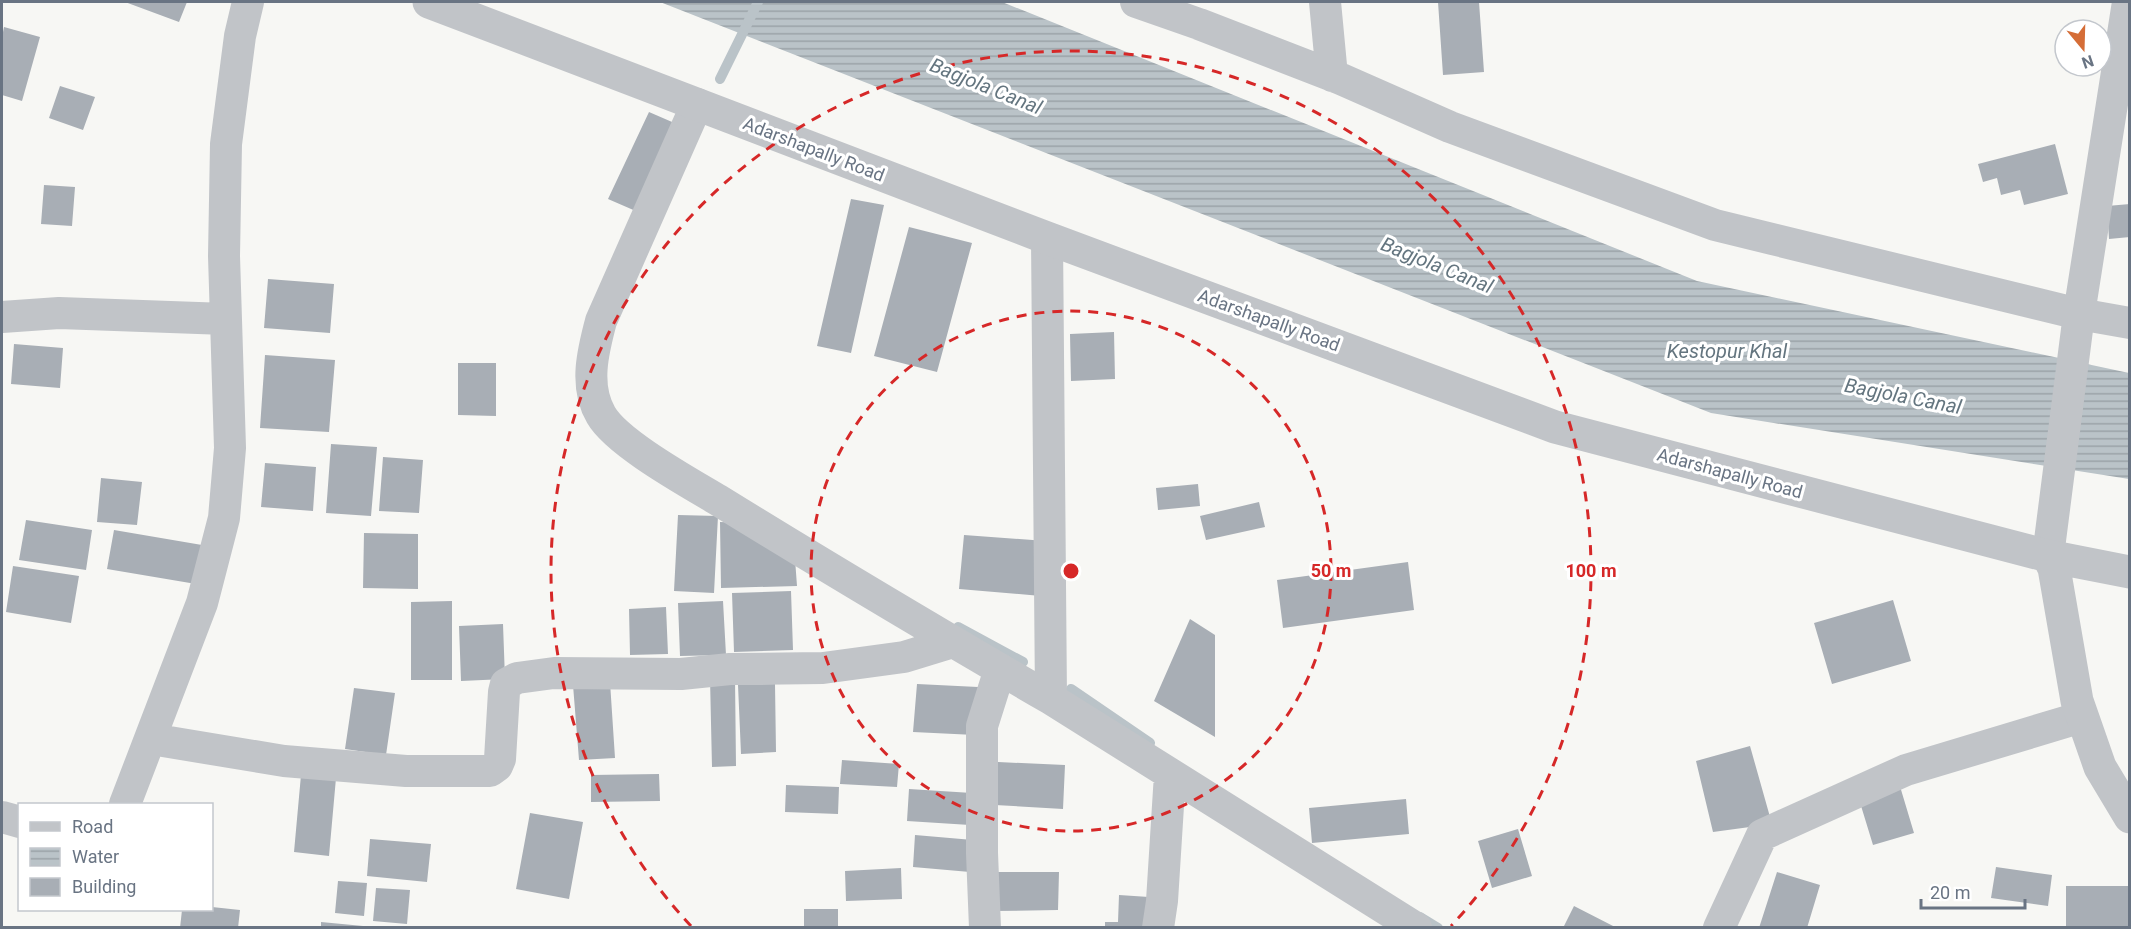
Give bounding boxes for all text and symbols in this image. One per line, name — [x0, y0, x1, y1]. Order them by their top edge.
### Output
north arrow — [2053, 18, 2113, 78]
text: N — [2079, 51, 2096, 73]
water label: Bagjola Canal — [927, 53, 1046, 119]
street label: Adarshapally Road — [740, 112, 888, 186]
water label: Bagjola Canal — [1378, 232, 1497, 298]
street label: Adarshapally Road — [1195, 285, 1343, 355]
water label: Kestopur Khal — [1667, 339, 1788, 363]
water label: Bagjola Canal — [1842, 373, 1964, 419]
street label: Adarshapally Road — [1655, 443, 1805, 503]
text: 50 m — [1311, 560, 1351, 581]
text: 100 m — [1565, 560, 1617, 581]
centre of rings — [1061, 561, 1081, 581]
legend — [18, 803, 213, 911]
text: Road — [72, 816, 113, 837]
text: Water — [72, 846, 119, 867]
scale bar — [1921, 872, 2024, 910]
text: Building — [72, 876, 136, 897]
text: 20 m — [1930, 882, 1970, 903]

